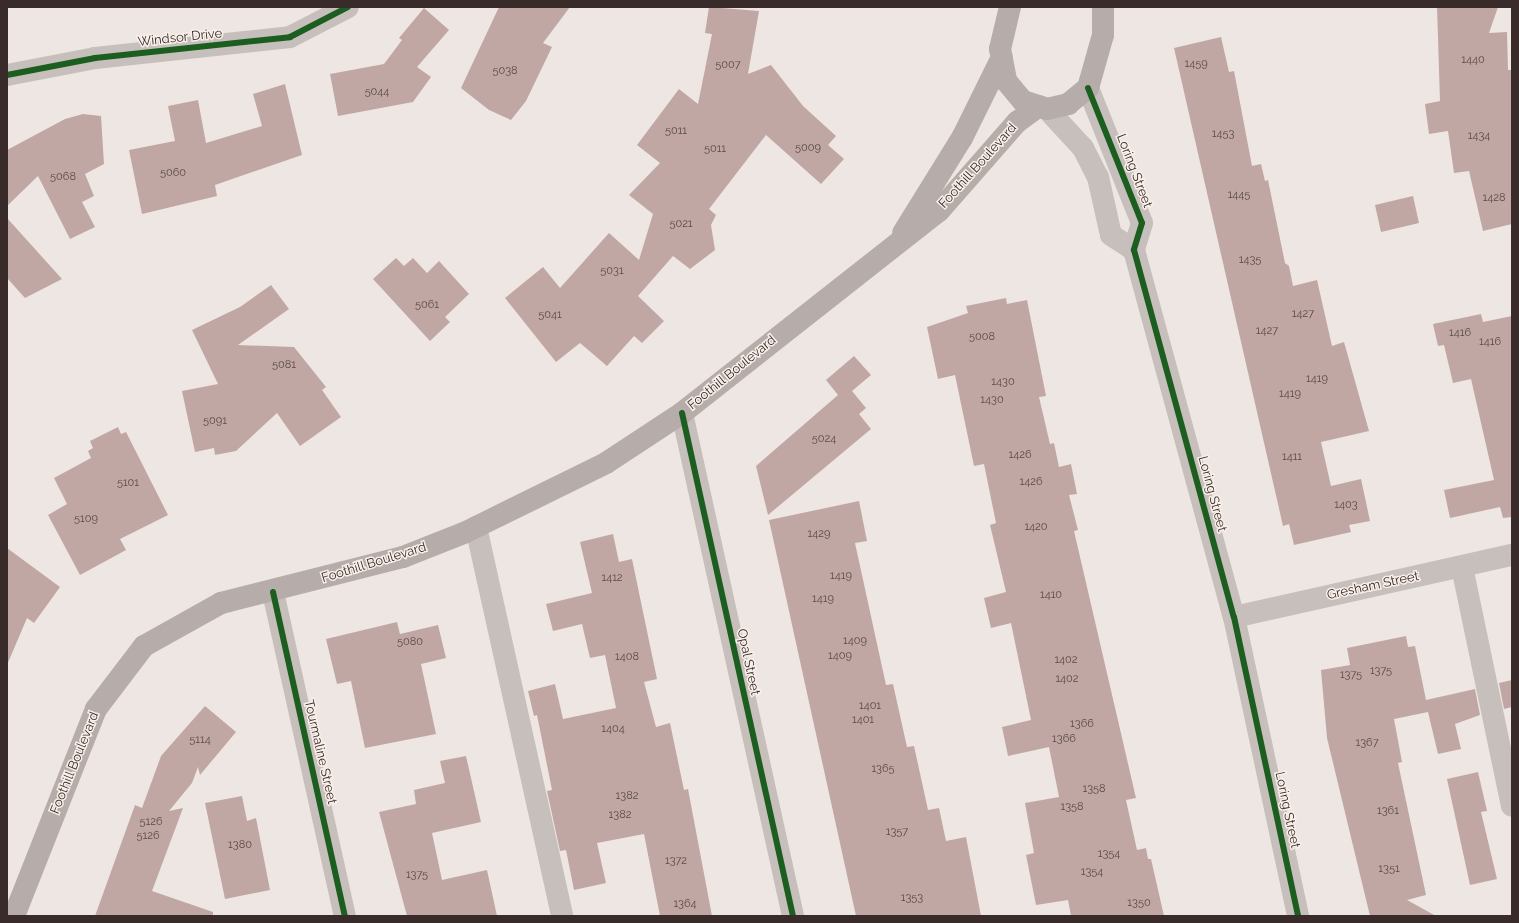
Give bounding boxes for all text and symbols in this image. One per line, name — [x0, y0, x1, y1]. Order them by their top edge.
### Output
street label: Windsor Drive — [137, 26, 223, 50]
house number: 1440 — [1461, 53, 1485, 67]
house number: 1459 — [1184, 57, 1208, 71]
house number: 5007 — [715, 58, 741, 72]
house number: 5038 — [492, 64, 518, 78]
house number: 5044 — [365, 85, 389, 99]
street label: Foothill Boulevard — [936, 120, 1020, 212]
house number: 5011 — [665, 124, 687, 138]
house number: 1453 — [1212, 127, 1234, 141]
house number: 1434 — [1468, 129, 1490, 143]
street label: Loring Street — [1113, 132, 1155, 210]
house number: 5009 — [795, 141, 821, 155]
house number: 5011 — [704, 142, 726, 156]
house number: 5060 — [160, 166, 186, 180]
house number: 5068 — [50, 170, 76, 184]
house number: 1445 — [1228, 188, 1250, 202]
house number: 1428 — [1483, 191, 1505, 205]
house number: 5021 — [669, 217, 693, 231]
house number: 1435 — [1239, 253, 1261, 267]
house number: 5031 — [600, 264, 624, 278]
house number: 5061 — [415, 298, 439, 312]
house number: 1427 — [1292, 307, 1314, 321]
house number: 5041 — [538, 308, 562, 322]
house number: 1427 — [1256, 324, 1278, 338]
house number: 1416 — [1449, 326, 1471, 340]
house number: 5008 — [969, 330, 995, 344]
street label: Foothill Boulevard — [685, 333, 779, 413]
house number: 1416 — [1479, 335, 1501, 349]
house number: 5081 — [272, 358, 296, 372]
house number: 1419 — [1306, 372, 1328, 386]
house number: 1430 — [991, 375, 1015, 389]
house number: 1419 — [1279, 387, 1301, 401]
house number: 1430 — [980, 393, 1004, 407]
house number: 5091 — [203, 414, 227, 428]
house number: 5024 — [812, 432, 836, 446]
house number: 1426 — [1008, 448, 1032, 462]
house number: 1411 — [1282, 450, 1302, 464]
street label: Loring Street — [1194, 455, 1230, 533]
house number: 1426 — [1019, 475, 1043, 489]
house number: 5101 — [117, 476, 139, 490]
house number: 1403 — [1334, 498, 1358, 512]
house number: 5109 — [74, 512, 98, 526]
house number: 1420 — [1024, 520, 1048, 534]
house number: 1429 — [808, 527, 830, 541]
street label: Foothill Boulevard — [320, 540, 428, 586]
house number: 1419 — [830, 569, 852, 583]
street label: Gresham Street — [1326, 569, 1420, 603]
house number: 1412 — [601, 571, 623, 585]
house number: 1410 — [1040, 588, 1062, 602]
house number: 1419 — [812, 592, 834, 606]
street label: Opal Street — [733, 627, 763, 697]
house number: 1409 — [843, 634, 867, 648]
house number: 5080 — [397, 635, 423, 649]
house number: 1409 — [828, 649, 852, 663]
house number: 1408 — [615, 650, 639, 664]
house number: 1402 — [1054, 653, 1078, 667]
house number: 1375 — [1370, 664, 1392, 678]
house number: 1375 — [1340, 668, 1362, 682]
house number: 1402 — [1055, 672, 1079, 686]
street label: Tourmaline Street — [300, 698, 340, 806]
house number: 1401 — [859, 699, 881, 713]
street label: Foothill Boulevard — [47, 709, 103, 817]
house number: 1401 — [852, 713, 874, 727]
house number: 1366 — [1070, 717, 1094, 731]
house number: 1404 — [601, 722, 625, 736]
house number: 1366 — [1052, 732, 1076, 746]
house number: 5114 — [189, 733, 211, 747]
house number: 1367 — [1355, 736, 1379, 750]
house number: 1365 — [871, 762, 895, 776]
street label: Loring Street — [1271, 770, 1303, 850]
house number: 1358 — [1082, 782, 1106, 796]
house number: 1382 — [616, 789, 638, 803]
house number: 1358 — [1060, 800, 1084, 814]
house number: 1361 — [1377, 804, 1399, 818]
house number: 1382 — [609, 808, 631, 822]
house number: 5126 — [139, 815, 163, 829]
house number: 1357 — [886, 825, 908, 839]
house number: 5126 — [136, 829, 160, 843]
house number: 1380 — [228, 838, 252, 852]
house number: 1354 — [1098, 847, 1120, 861]
house number: 1372 — [665, 854, 687, 868]
house number: 1351 — [1378, 862, 1400, 876]
house number: 1354 — [1081, 865, 1103, 879]
house number: 1375 — [406, 868, 428, 882]
house number: 1353 — [901, 891, 923, 905]
house number: 1350 — [1127, 896, 1151, 910]
house number: 1364 — [673, 897, 697, 911]

